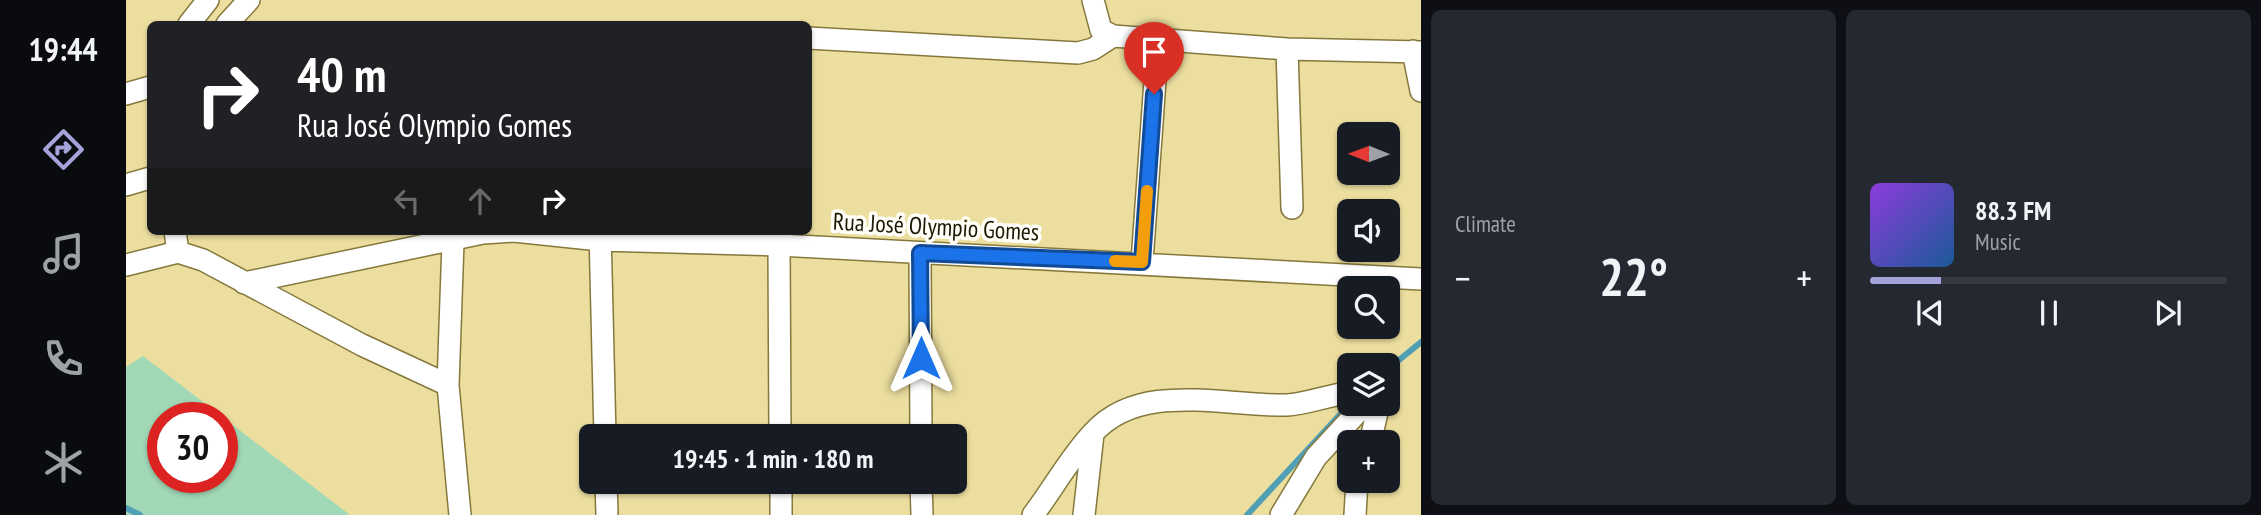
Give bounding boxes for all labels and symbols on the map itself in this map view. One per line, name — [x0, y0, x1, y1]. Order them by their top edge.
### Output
pin — [1124, 22, 1184, 94]
north arrow — [1337, 122, 1400, 186]
street label: Rua José Olympio Gomes — [832, 206, 1040, 247]
position arrow — [884, 321, 958, 395]
speed limit sign: 30 — [147, 402, 238, 493]

